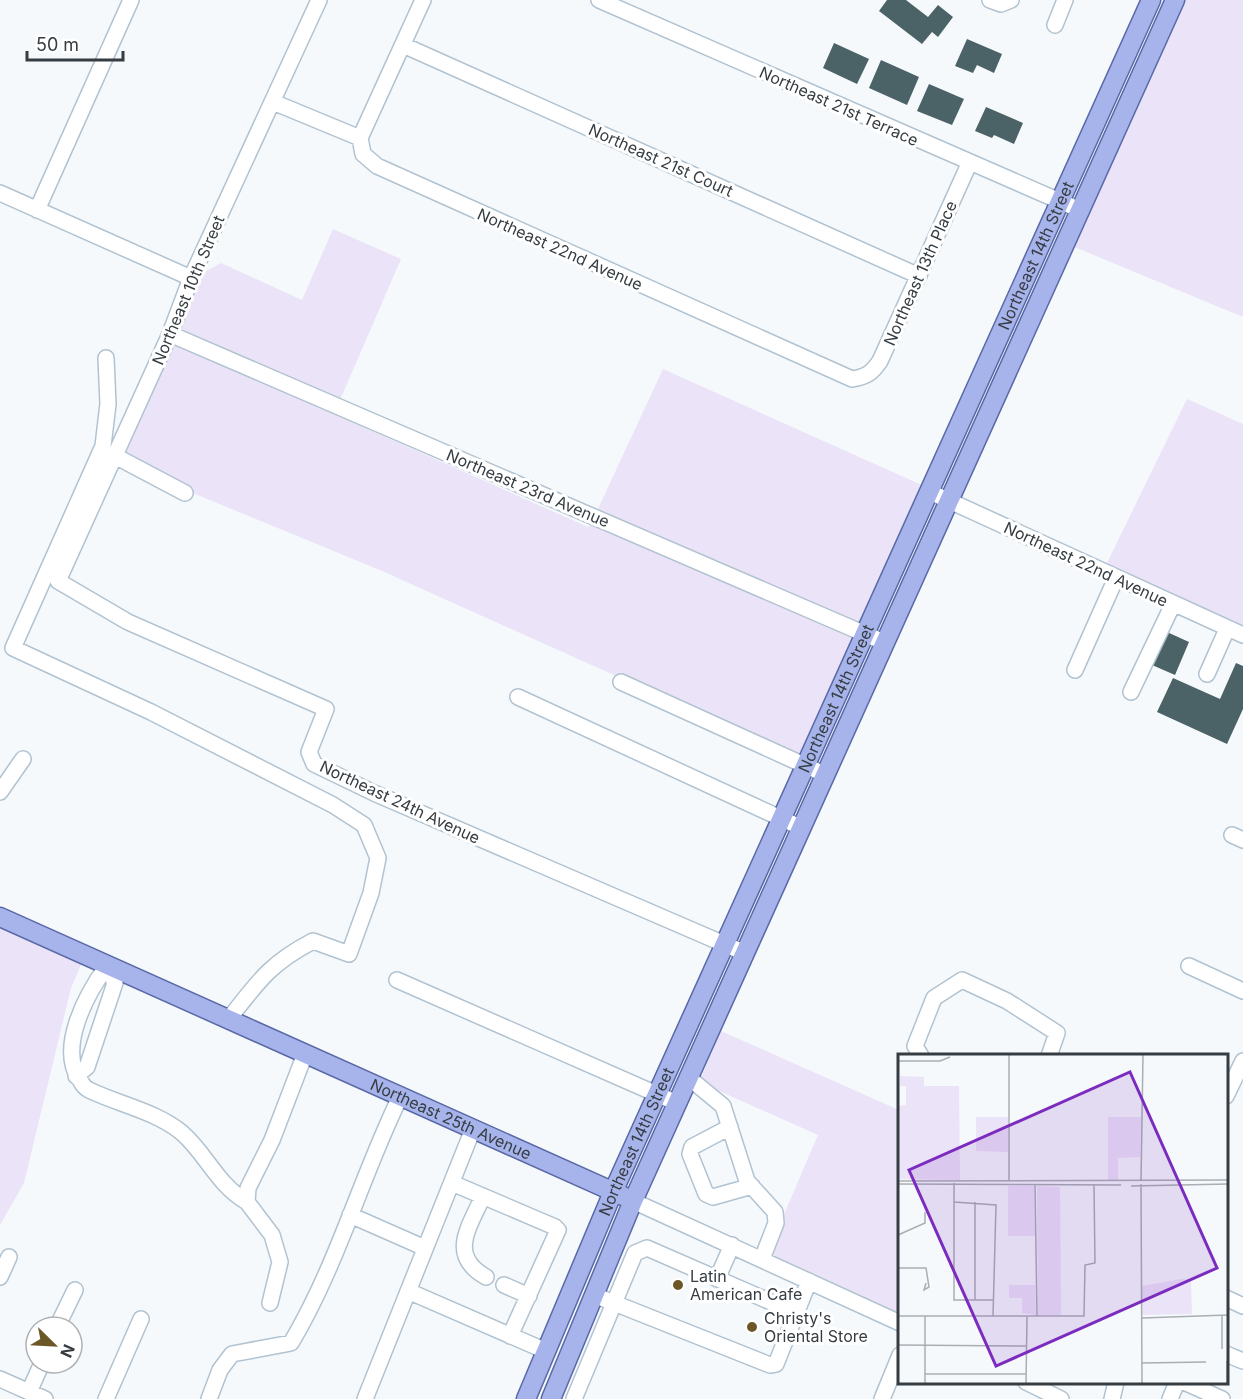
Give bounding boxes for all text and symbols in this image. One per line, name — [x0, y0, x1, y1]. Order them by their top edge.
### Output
scale bar — [27, 24, 123, 62]
text: 50 m — [36, 34, 79, 55]
street label: Northeast 21st Terrace — [756, 62, 922, 150]
street label: Northeast 21st Court — [586, 119, 736, 201]
street label: Northeast 14th Street — [994, 178, 1078, 333]
street label: Northeast 13th Place — [879, 197, 961, 349]
street label: Northeast 22nd Avenue — [474, 204, 646, 294]
street label: Northeast 10th Street — [147, 212, 229, 368]
street label: Northeast 23rd Avenue — [443, 445, 613, 531]
street label: Northeast 22nd Avenue — [1001, 517, 1171, 611]
street label: Northeast 14th Street — [794, 621, 878, 776]
street label: Northeast 24th Avenue — [317, 756, 483, 848]
inset map — [898, 1054, 1228, 1384]
street label: Northeast 14th Street — [594, 1064, 678, 1219]
street label: Northeast 25th Avenue — [367, 1074, 534, 1164]
place label: Latin American Cafe — [690, 1266, 802, 1304]
marker: Latin American Cafe — [671, 1278, 685, 1292]
place label: Christy's Oriental Store — [764, 1308, 868, 1346]
north arrow — [24, 1315, 84, 1375]
marker: Christy's Oriental Store — [745, 1320, 759, 1334]
text: N — [56, 1341, 79, 1361]

